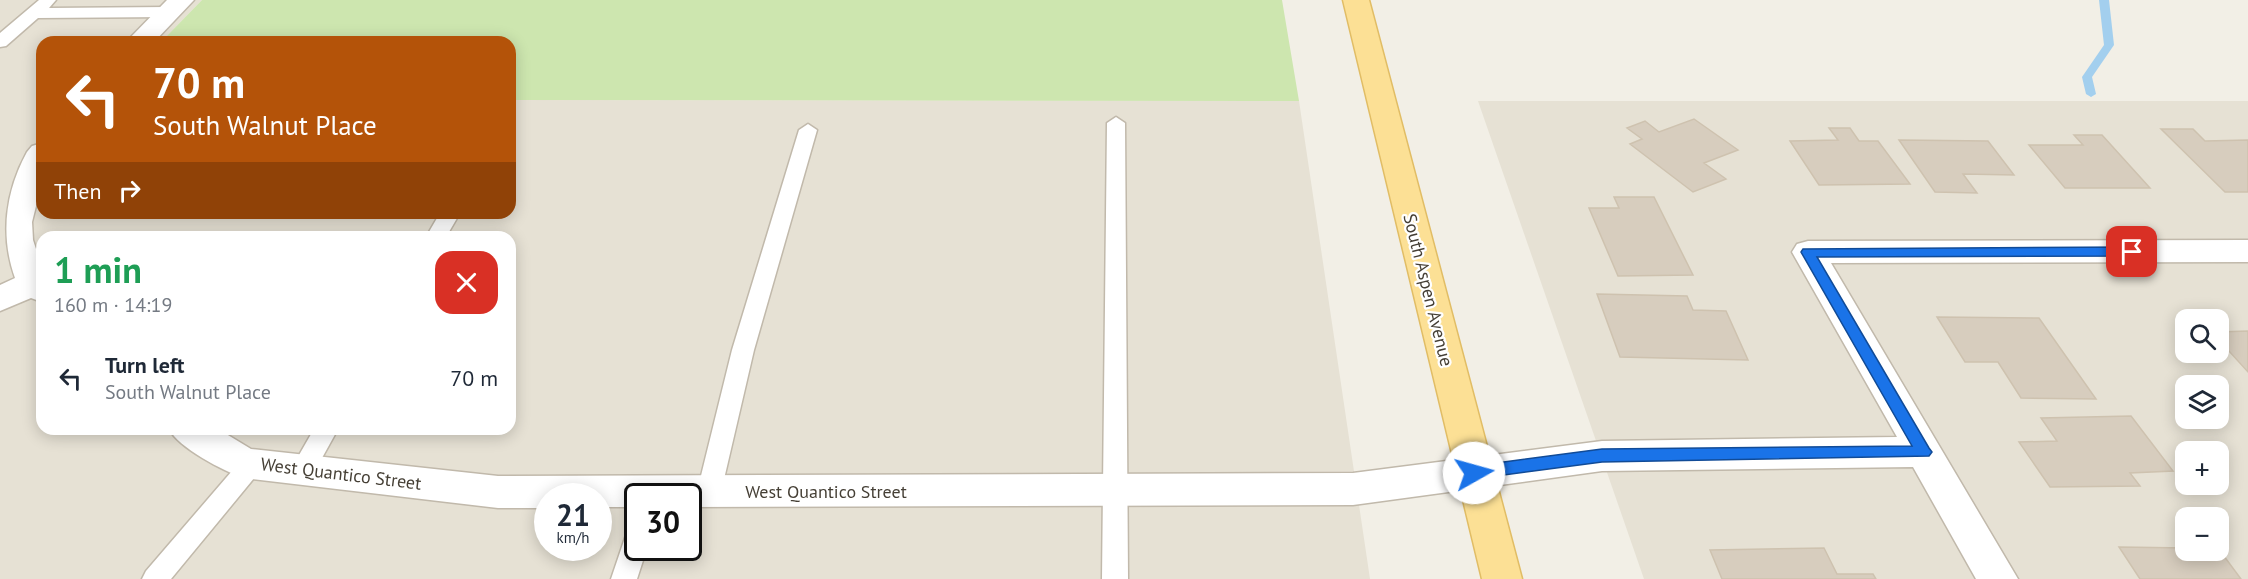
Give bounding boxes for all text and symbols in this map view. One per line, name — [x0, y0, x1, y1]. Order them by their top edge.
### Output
text: 70 m — [153, 55, 245, 110]
icon: left — [54, 60, 132, 138]
text: South Walnut Place — [153, 108, 377, 142]
icon: right — [113, 174, 146, 207]
text: Then — [54, 177, 101, 205]
street label: South Aspen Avenue — [1398, 211, 1459, 369]
pin — [2106, 226, 2157, 277]
icon: arrive — [2115, 235, 2148, 268]
text: 1 min — [54, 246, 142, 293]
button: close — [435, 251, 498, 314]
text: 160 m · 14:19 — [54, 292, 172, 318]
map controls — [2175, 309, 2229, 561]
button: search — [2175, 309, 2229, 363]
text: Turn left — [105, 351, 185, 379]
icon: left — [54, 362, 87, 395]
text: 70 m — [450, 364, 498, 392]
button: layers — [2175, 375, 2229, 429]
text: South Walnut Place — [105, 379, 271, 405]
position arrow — [1442, 441, 1506, 505]
button: + — [2175, 441, 2229, 495]
street label: West Quantico Street — [259, 452, 423, 495]
street label: West Quantico Street — [745, 480, 907, 503]
speed limit sign: 30 — [624, 483, 702, 561]
text: 21 — [556, 495, 590, 534]
button: − — [2175, 507, 2229, 561]
text: km/h — [557, 528, 589, 547]

